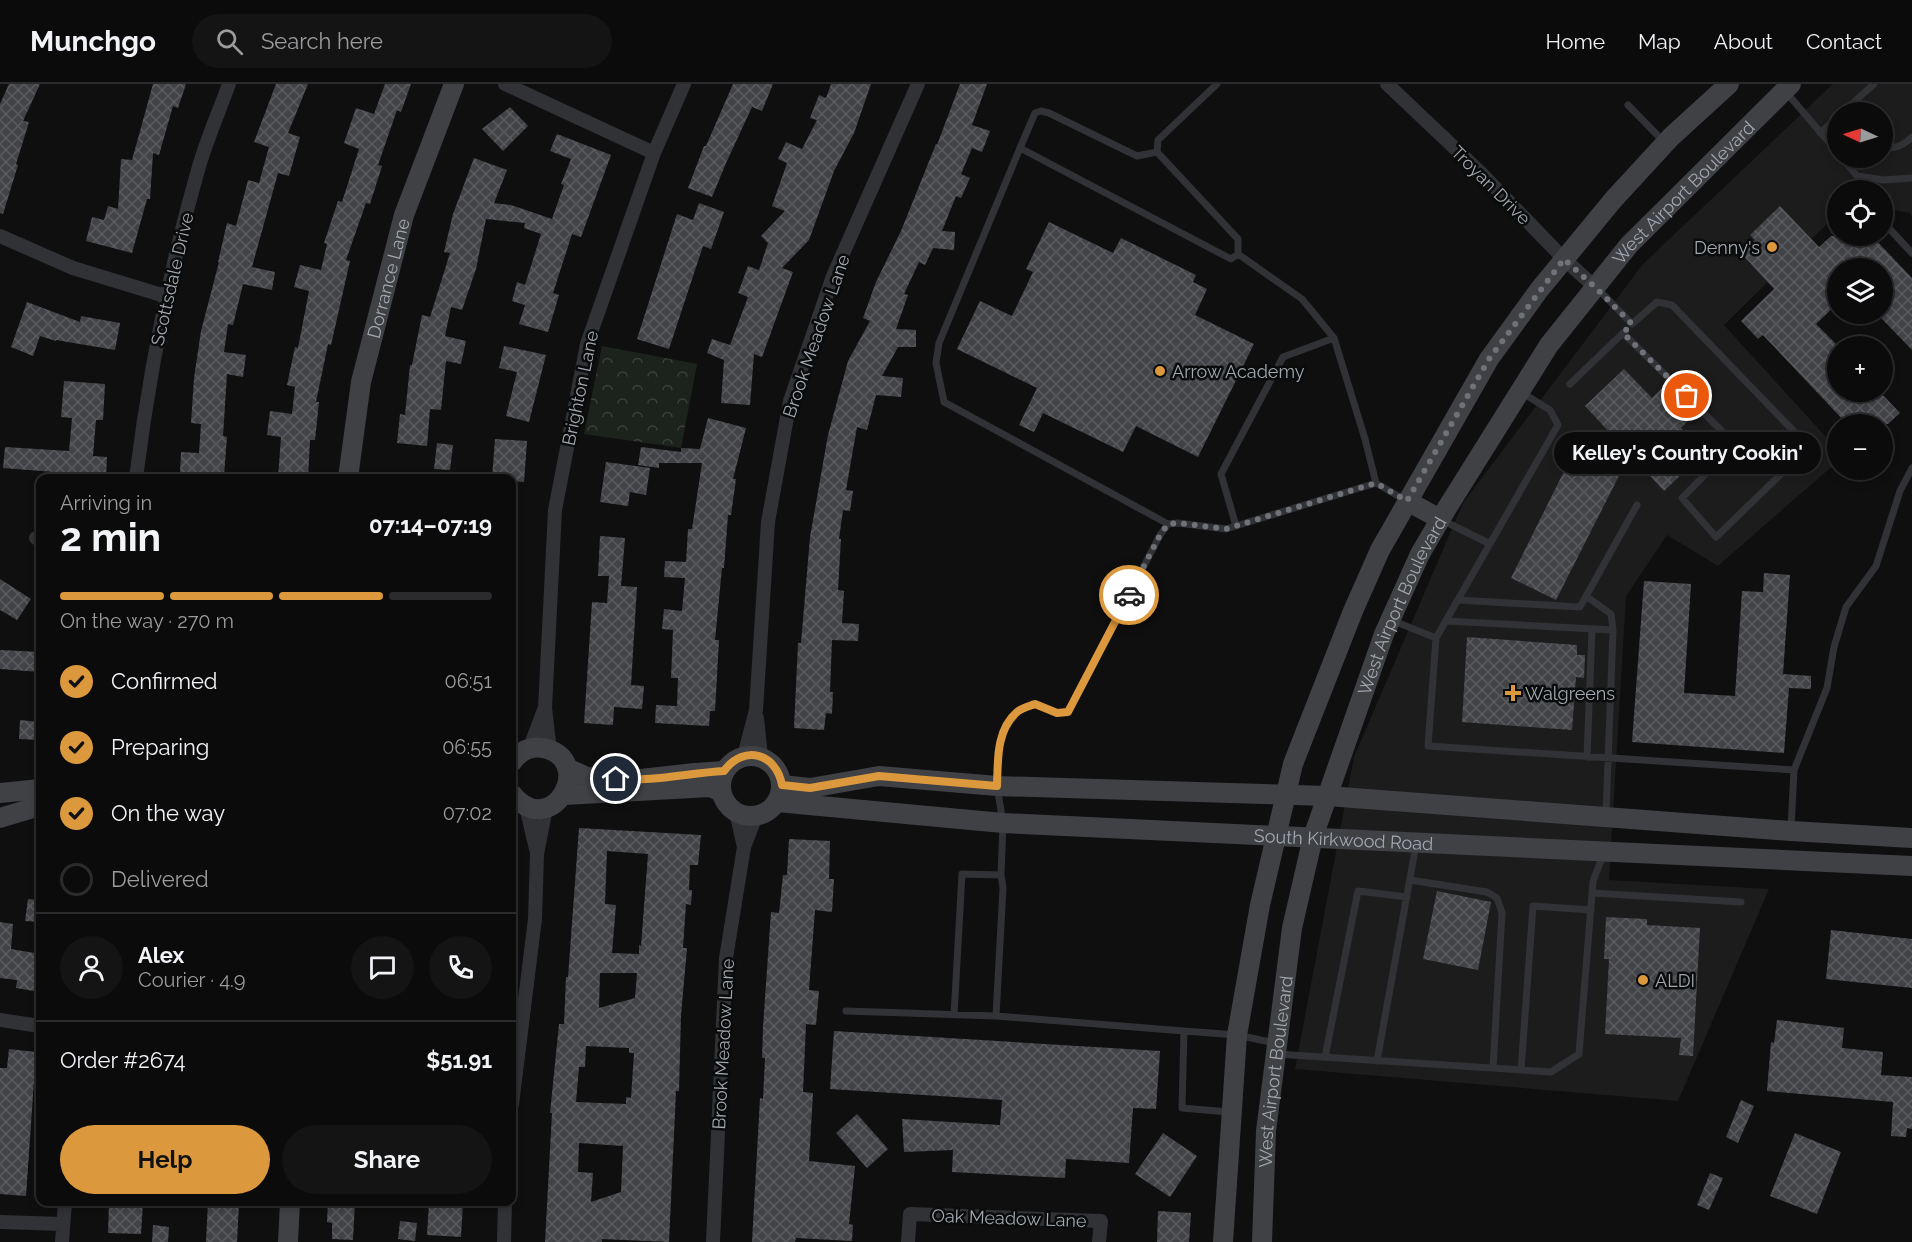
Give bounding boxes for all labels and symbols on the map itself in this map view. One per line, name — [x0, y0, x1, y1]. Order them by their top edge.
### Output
north arrow — [1827, 102, 1893, 168]
street label: West Airport Boulevard — [1608, 116, 1758, 268]
street label: Troyan Drive — [1447, 141, 1535, 229]
street label: Scottsdale Drive — [146, 210, 198, 348]
street label: Dorrance Lane — [362, 216, 413, 340]
place label: Denny's — [1694, 237, 1760, 258]
marker: Denny's — [1765, 240, 1779, 254]
street label: Brook Meadow Lane — [778, 251, 854, 420]
street label: Brighton Lane — [558, 328, 603, 447]
place label: Arrow Academy — [1172, 361, 1305, 382]
marker: Arrow Academy — [1153, 364, 1167, 378]
pin — [1661, 370, 1712, 421]
callout: Kelley's Country Cookin' — [1554, 432, 1820, 474]
street label: West Airport Boulevard — [1353, 513, 1450, 698]
courier — [1099, 565, 1159, 625]
place label: Walgreens — [1525, 683, 1615, 704]
marker: Walgreens — [1506, 686, 1520, 700]
pin — [590, 753, 641, 804]
street label: South Kirkwood Road — [1253, 824, 1434, 854]
street label: Brook Meadow Lane — [708, 958, 738, 1130]
place label: ALDI — [1655, 970, 1695, 991]
marker: ALDI — [1636, 973, 1650, 987]
street label: West Airport Boulevard — [1254, 974, 1296, 1168]
street label: Oak Meadow Lane — [931, 1205, 1087, 1231]

